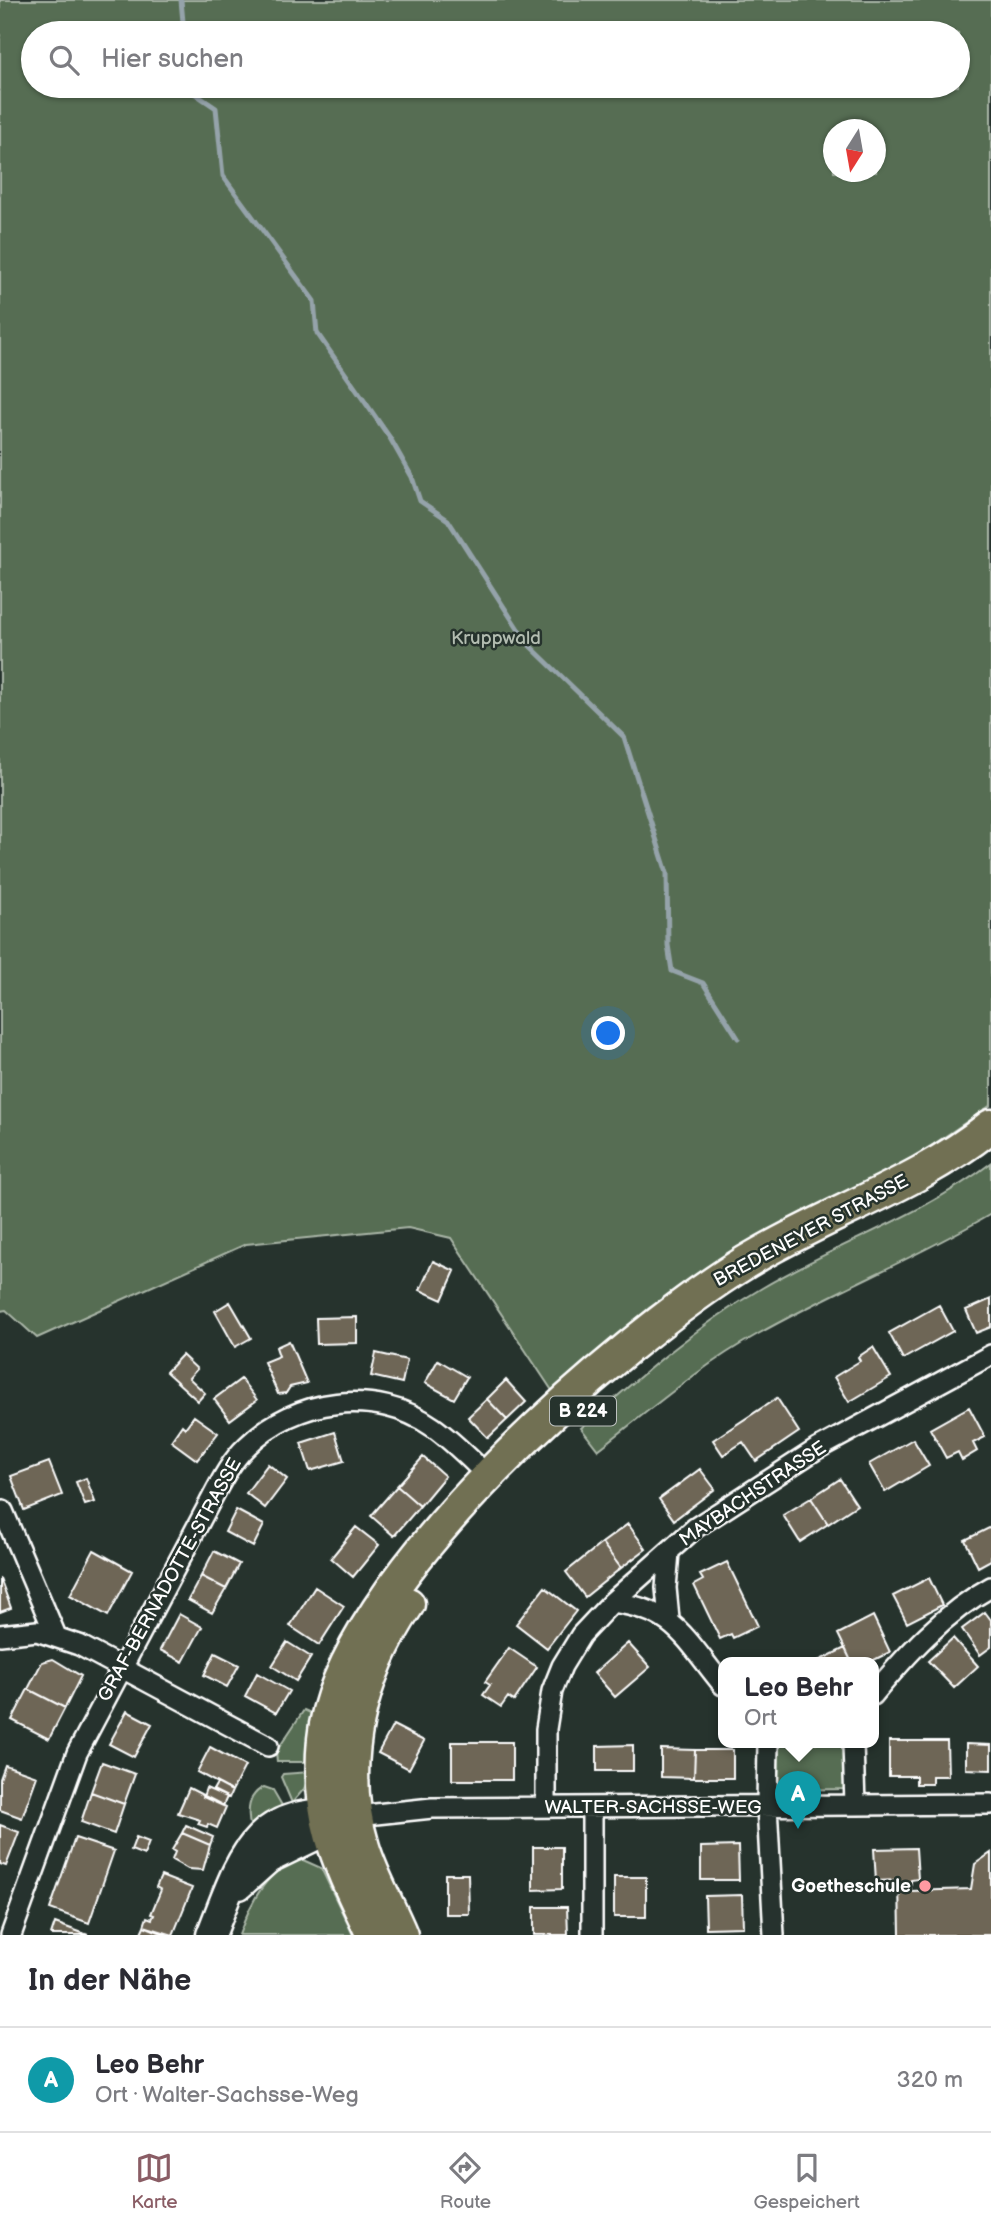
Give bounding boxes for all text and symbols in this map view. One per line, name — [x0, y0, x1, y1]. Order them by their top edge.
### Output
search box — [21, 21, 970, 98]
icon: search — [45, 41, 83, 79]
text: Hier suchen — [101, 44, 244, 75]
north arrow — [823, 119, 886, 182]
park label: Kruppwald — [451, 627, 541, 650]
your location — [591, 1016, 625, 1050]
street label: BREDENEYER STRASSE — [710, 1170, 912, 1292]
road number: B 224 — [550, 1396, 616, 1426]
street label: MAYBACHSTRASSE — [675, 1436, 831, 1552]
street label: GRAF-BERNADOTTE-STRASSE — [93, 1454, 247, 1706]
popup — [718, 1657, 879, 1748]
text: Leo Behr — [744, 1673, 853, 1704]
text: Ort — [744, 1704, 777, 1732]
pin: A — [775, 1771, 821, 1829]
street label: WALTER-SACHSSE-WEG — [545, 1796, 761, 1819]
place label: Goetheschule — [791, 1875, 911, 1898]
marker: Goetheschule — [917, 1878, 933, 1894]
text: In der Nähe — [28, 1963, 191, 1999]
text: Leo Behr — [95, 2050, 204, 2081]
text: A — [44, 2066, 58, 2094]
text: 320 m — [897, 2066, 963, 2094]
text: Ort · Walter-Sachsse-Weg — [95, 2081, 359, 2109]
tab: Karte — [131, 2149, 178, 2214]
tab: Route — [440, 2149, 491, 2214]
tab: Gespeichert — [753, 2149, 860, 2214]

